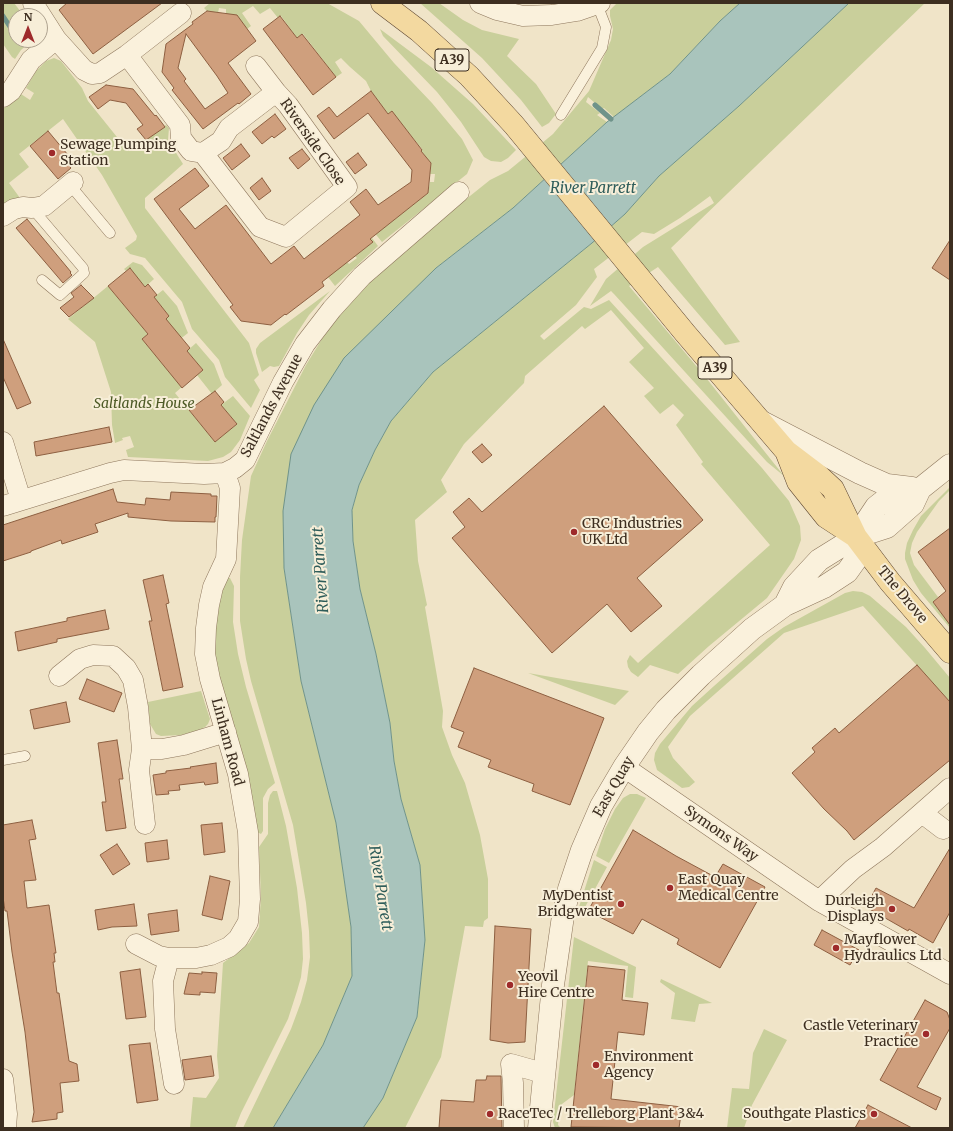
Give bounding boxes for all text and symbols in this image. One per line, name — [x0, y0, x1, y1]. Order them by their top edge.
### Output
north arrow — [8, 8, 48, 48]
text: N — [24, 10, 32, 24]
road number: A39 — [435, 49, 469, 71]
street label: Riverside Close — [276, 96, 348, 188]
place label: Sewage Pumping Station — [60, 137, 176, 170]
marker: Sewage Pumping Station — [47, 148, 57, 158]
water label: River Parrett — [550, 180, 636, 198]
street label: Saltlands Avenue — [238, 351, 306, 461]
road number: A39 — [698, 357, 732, 379]
park label: Saltlands House — [93, 396, 195, 412]
place label: CRC Industries UK Ltd — [582, 516, 682, 548]
water label: River Parrett — [309, 526, 333, 614]
marker: CRC Industries UK Ltd — [569, 527, 579, 537]
street label: The Drove — [873, 563, 931, 627]
street label: Linham Road — [207, 696, 247, 788]
street label: East Quay — [590, 754, 638, 820]
street label: Symons Way — [681, 802, 761, 866]
water label: River Parrett — [364, 844, 396, 932]
place label: East Quay Medical Centre — [678, 872, 779, 904]
marker: East Quay Medical Centre — [665, 883, 675, 893]
place label: MyDentist Bridgwater — [538, 888, 613, 920]
place label: Durleigh Displays — [825, 893, 884, 926]
marker: MyDentist Bridgwater — [616, 899, 626, 909]
marker: Durleigh Displays — [887, 904, 897, 914]
place label: Mayflower Hydraulics Ltd — [844, 932, 942, 964]
marker: Mayflower Hydraulics Ltd — [831, 943, 841, 953]
place label: Yeovil Hire Centre — [518, 969, 594, 1002]
marker: Yeovil Hire Centre — [505, 980, 515, 990]
place label: Castle Veterinary Practice — [803, 1018, 918, 1050]
marker: Castle Veterinary Practice — [921, 1029, 931, 1039]
place label: Environment Agency — [604, 1049, 693, 1082]
marker: Environment Agency — [591, 1060, 601, 1070]
place label: RaceTec / Trelleborg Plant 3&4 — [498, 1106, 704, 1122]
place label: Southgate Plastics — [743, 1106, 866, 1122]
marker: RaceTec / Trelleborg Plant 3&4 — [485, 1109, 495, 1119]
marker: Southgate Plastics — [869, 1109, 879, 1119]

